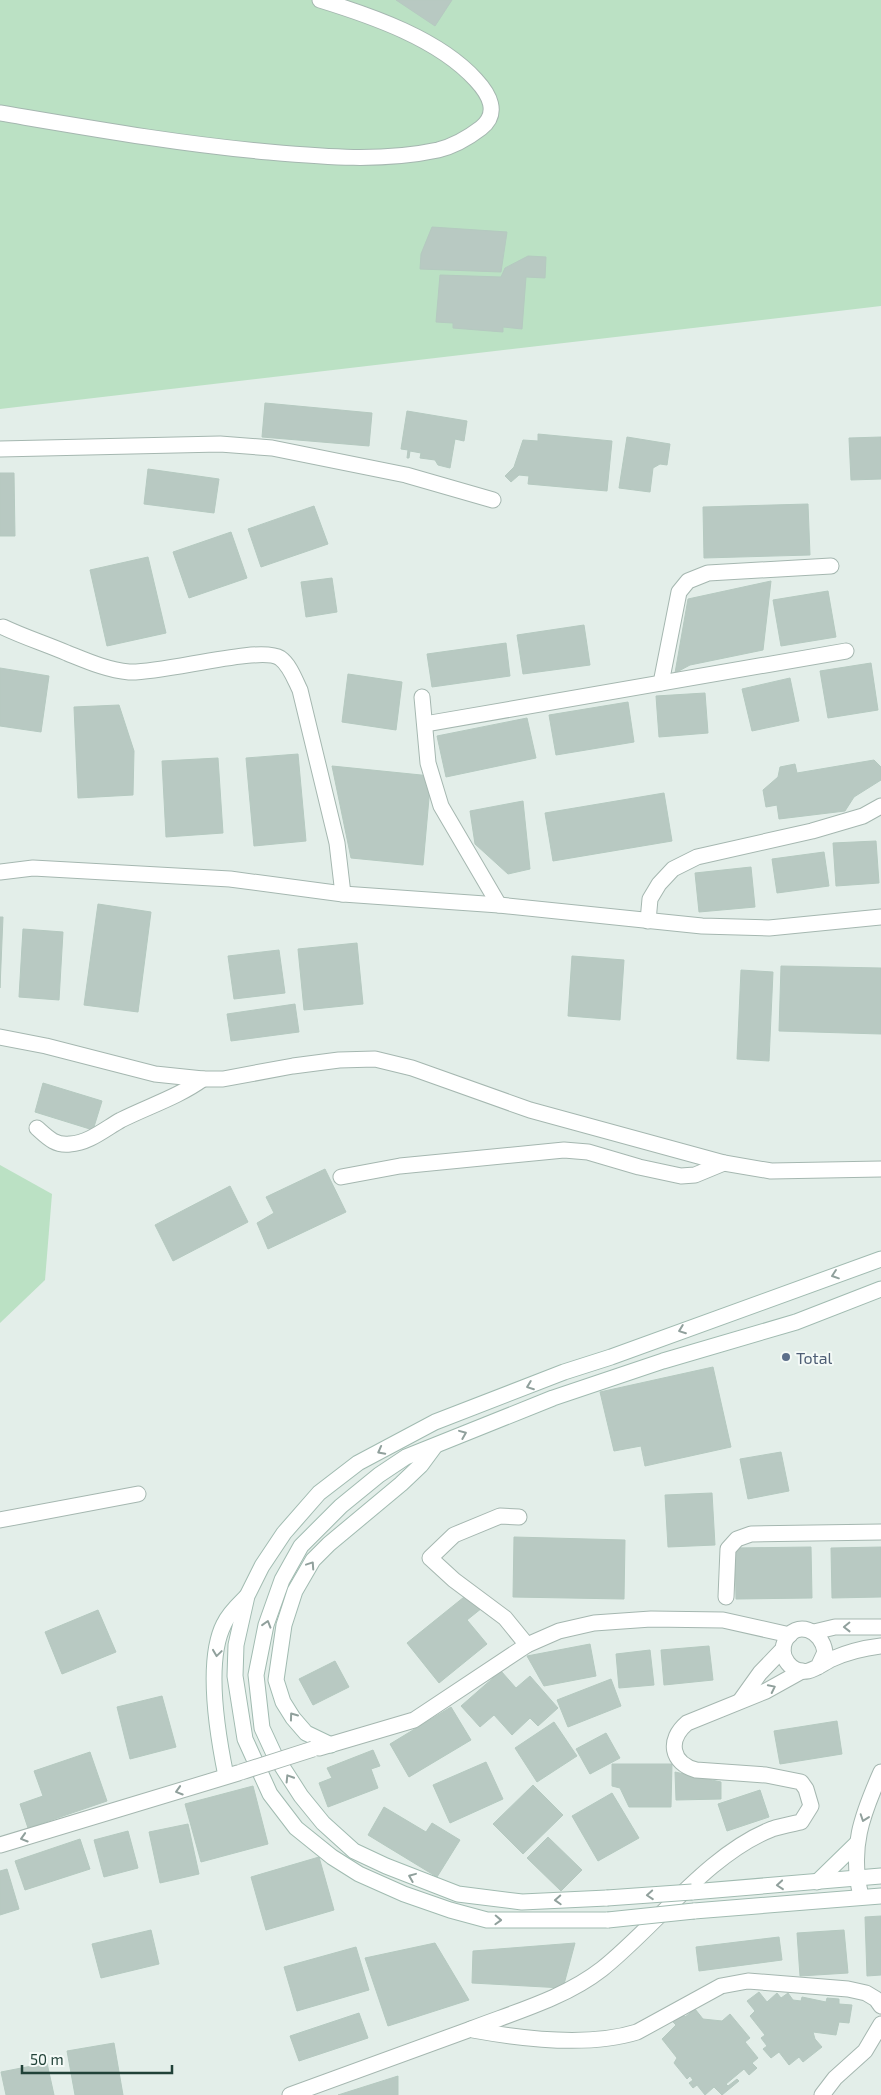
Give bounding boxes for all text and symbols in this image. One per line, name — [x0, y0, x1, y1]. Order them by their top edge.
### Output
one-way arrow — [831, 1269, 840, 1279]
one-way arrow — [678, 1324, 687, 1334]
place label: Total — [796, 1348, 832, 1367]
marker: Total — [780, 1351, 792, 1363]
one-way arrow — [526, 1380, 534, 1390]
one-way arrow — [458, 1430, 467, 1440]
one-way arrow — [377, 1445, 386, 1455]
one-way arrow — [305, 1561, 314, 1570]
one-way arrow — [261, 1620, 271, 1629]
one-way arrow — [843, 1622, 850, 1632]
one-way arrow — [212, 1648, 222, 1657]
one-way arrow — [767, 1684, 776, 1694]
one-way arrow — [290, 1712, 299, 1722]
one-way arrow — [286, 1774, 295, 1783]
one-way arrow — [176, 1785, 184, 1795]
one-way arrow — [860, 1813, 870, 1822]
one-way arrow — [20, 1833, 29, 1843]
one-way arrow — [409, 1873, 417, 1883]
one-way arrow — [776, 1879, 784, 1890]
one-way arrow — [645, 1889, 653, 1900]
one-way arrow — [554, 1894, 562, 1905]
one-way arrow — [494, 1915, 502, 1926]
scale bar — [22, 2042, 172, 2074]
text: 50 m — [30, 2050, 64, 2068]

